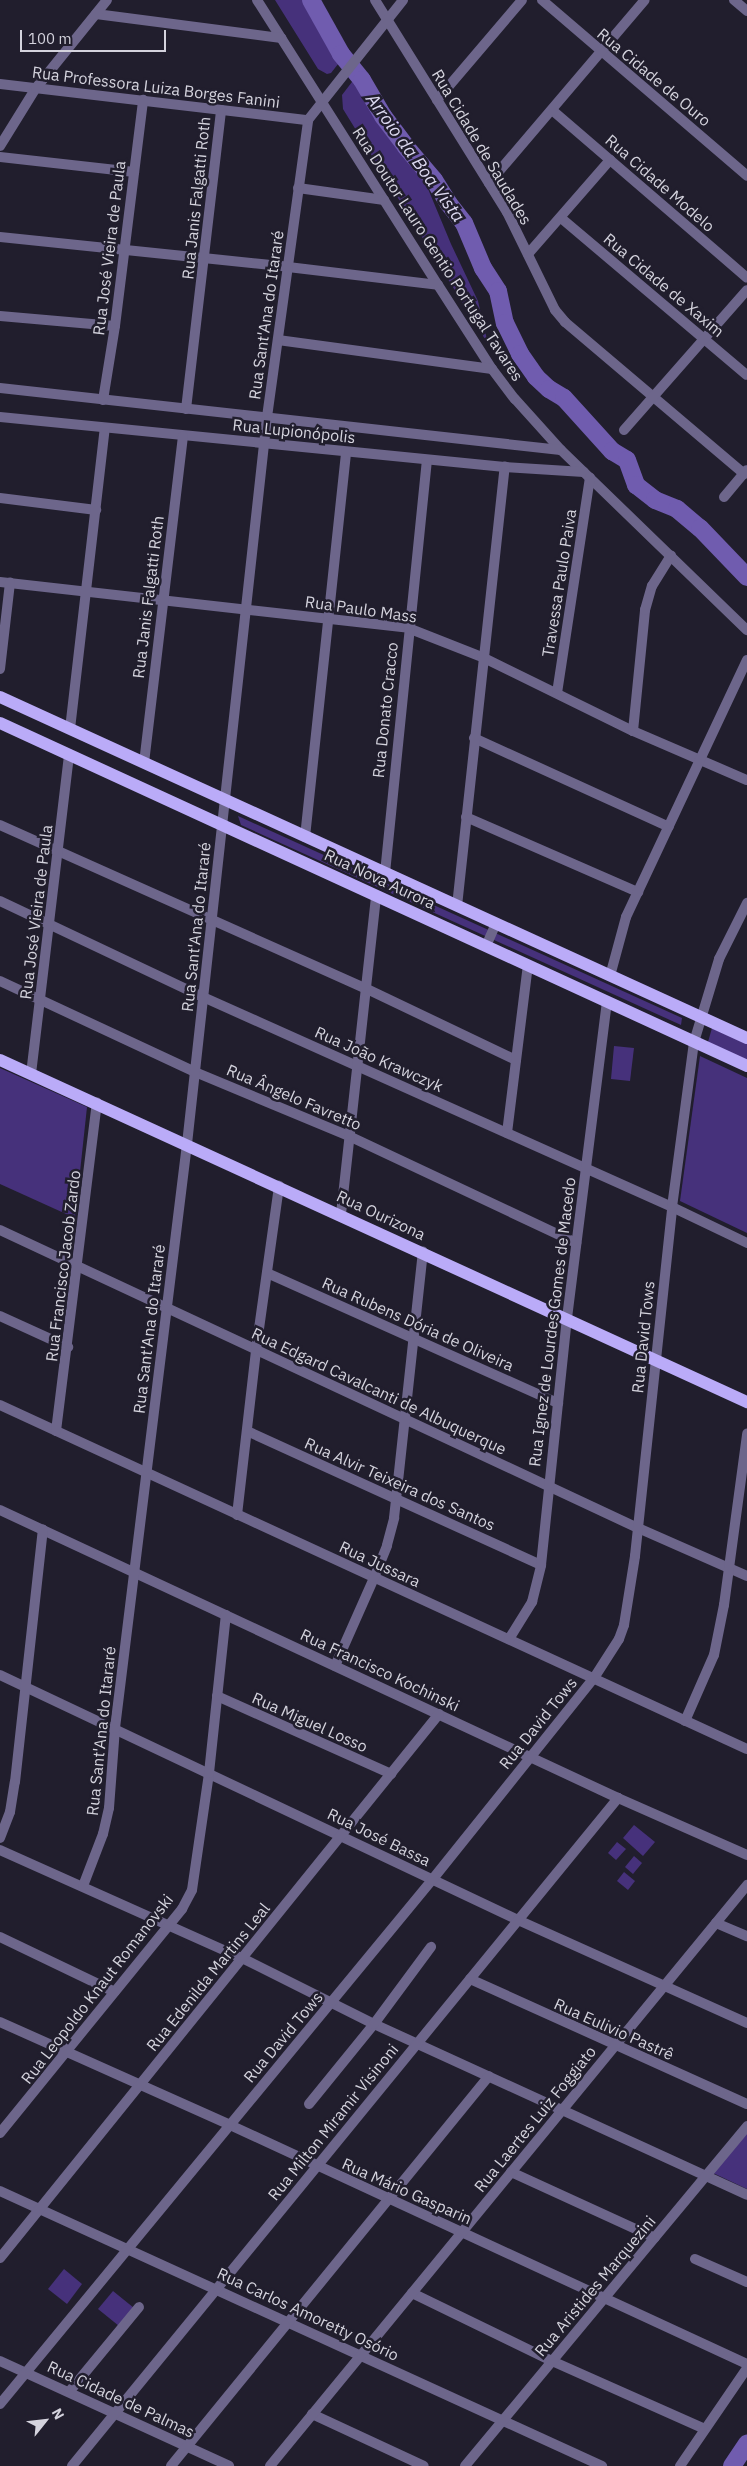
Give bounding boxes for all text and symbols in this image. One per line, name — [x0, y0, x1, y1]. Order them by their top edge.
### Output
scale bar — [22, 20, 169, 52]
street label: Rua Cidade de Ouro — [593, 24, 715, 130]
text: 100 m — [28, 29, 72, 48]
street label: Rua Professora Luiza Borges Fanini — [31, 62, 281, 112]
street label: Rua Cidade de Saudades — [428, 66, 536, 228]
water label: Arroio da Boa Vista — [361, 89, 469, 227]
street label: Rua Janis Falgatti Roth — [178, 116, 214, 280]
street label: Rua Doutor Lauro Gentio Portugal Tavares — [348, 123, 528, 385]
street label: Rua Cidade Modelo — [601, 130, 719, 236]
street label: Rua José Vieira de Paula — [89, 160, 129, 336]
street label: Rua Sant'Ana do Itararé — [245, 229, 287, 401]
street label: Rua Cidade de Xaxim — [600, 229, 728, 341]
street label: Rua Lupionópolis — [232, 415, 356, 447]
street label: Travessa Paulo Paiva — [538, 508, 580, 658]
street label: Rua Janis Falgatti Roth — [128, 515, 168, 679]
street label: Rua Paulo Mass — [304, 592, 418, 626]
street label: Rua Donato Cracco — [368, 641, 402, 779]
street label: Rua José Vieira de Paula — [16, 824, 56, 1000]
street label: Rua Sant'Ana do Itararé — [178, 841, 214, 1013]
street label: Rua Nova Aurora — [321, 845, 439, 913]
street label: Rua João Krawczyk — [312, 1022, 446, 1096]
street label: Rua Ângelo Favretto — [224, 1060, 364, 1134]
street label: Rua Francisco Jacob Zardo — [42, 1169, 84, 1363]
street label: Rua Ignez de Lourdes Gomes de Macedo — [525, 1176, 579, 1468]
street label: Rua Ourizona — [334, 1186, 428, 1244]
street label: Rua Sant'Ana do Itararé — [129, 1243, 169, 1415]
street label: Rua Rubens Dória de Oliveira — [319, 1273, 517, 1375]
street label: Rua David Tows — [628, 1280, 658, 1394]
street label: Rua Edgard Cavalcanti de Albuquerque — [249, 1323, 509, 1459]
street label: Rua Alvir Teixeira dos Santos — [302, 1433, 498, 1535]
street label: Rua Jussara — [336, 1537, 424, 1591]
street label: Rua Francisco Kochinski — [297, 1625, 463, 1715]
street label: Rua Sant'Ana do Itararé — [83, 1645, 119, 1817]
street label: Rua David Tows — [495, 1673, 581, 1773]
street label: Rua Miguel Losso — [249, 1688, 371, 1756]
street label: Rua José Bassa — [324, 1804, 434, 1870]
street label: Rua Leopoldo Knaut Romanovski — [17, 1890, 177, 2088]
street label: Rua Edenilda Martins Leal — [142, 1899, 274, 2055]
street label: Rua David Tows — [239, 1988, 327, 2086]
street label: Rua Eulivio Pastrê — [551, 1994, 677, 2064]
street label: Rua Milton Miramir Visinoni — [264, 2040, 402, 2204]
street label: Rua Laertes Luiz Foggiato — [470, 2042, 600, 2196]
street label: Rua Mário Gasparin — [339, 2154, 475, 2228]
street label: Rua Aristides Marquezini — [531, 2212, 659, 2360]
street label: Rua Carlos Amoretty Osório — [214, 2263, 402, 2365]
street label: Rua Cidade de Palmas — [45, 2357, 197, 2441]
north arrow — [20, 2396, 70, 2446]
text: N — [48, 2405, 68, 2423]

